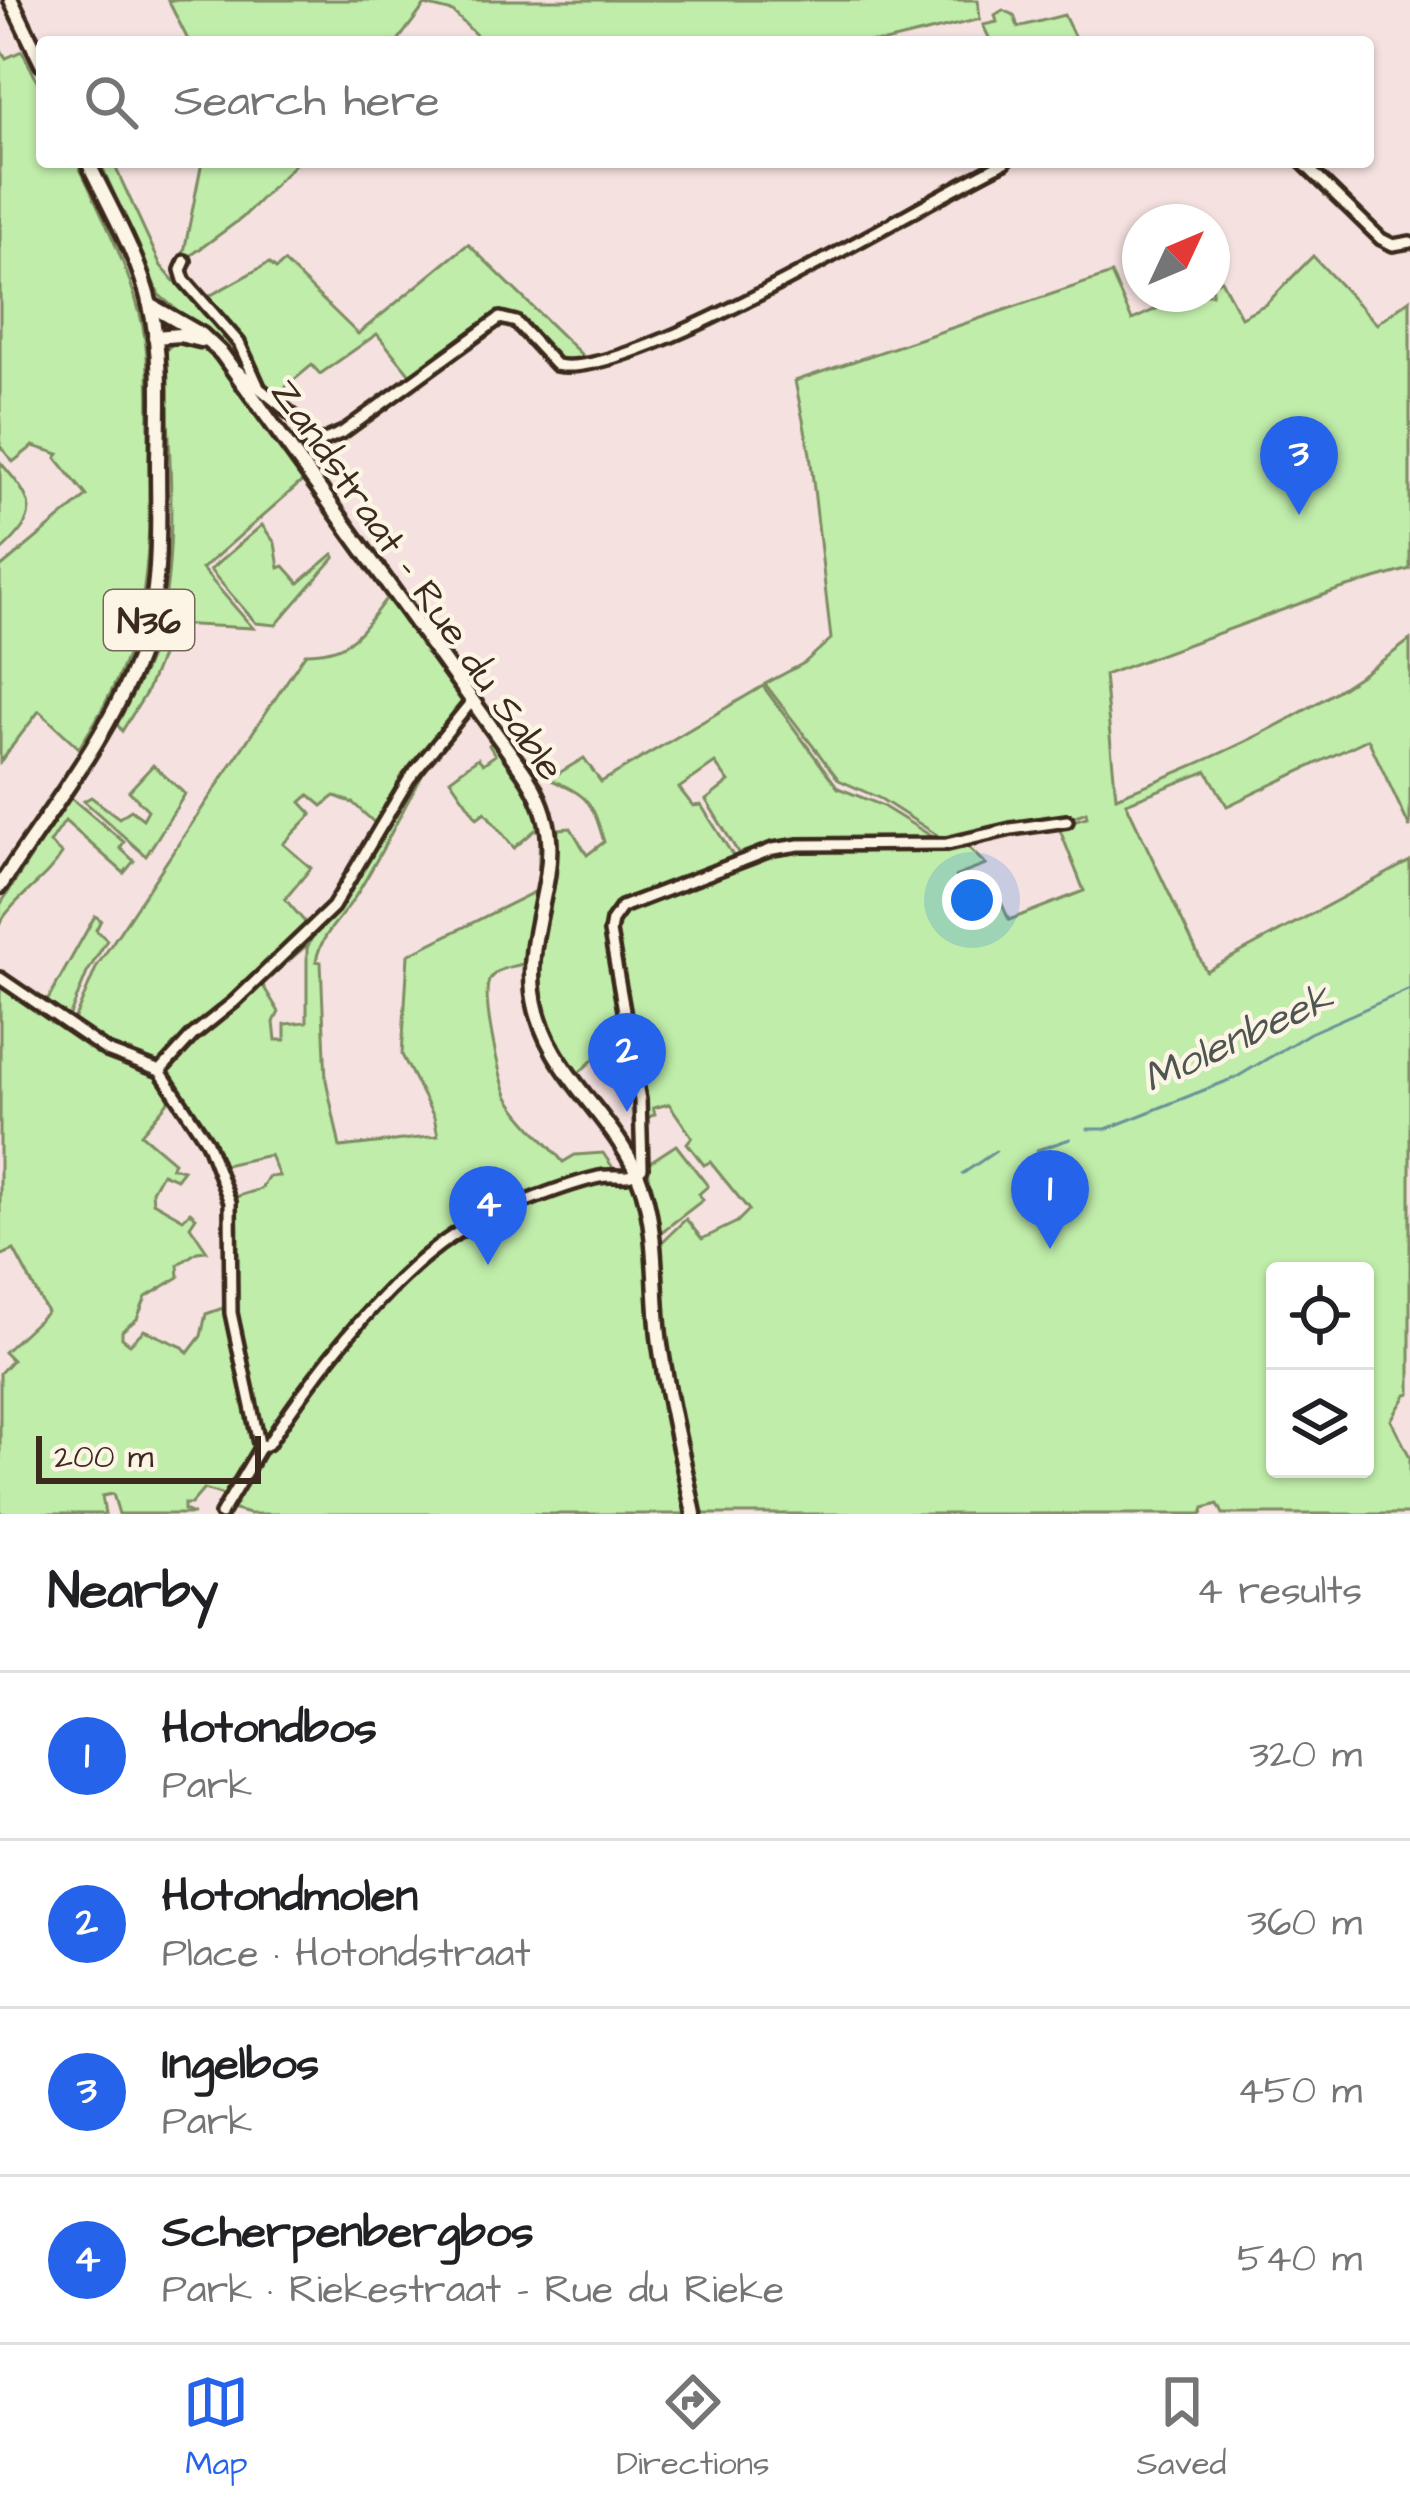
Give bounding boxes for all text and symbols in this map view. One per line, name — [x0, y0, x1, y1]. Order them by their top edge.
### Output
search box — [36, 36, 1374, 168]
icon: search — [78, 69, 144, 135]
text: Search here — [174, 71, 440, 133]
north arrow — [1122, 204, 1230, 312]
street label: Zandstraat - Rue du Sable — [257, 369, 576, 793]
pin: 3 — [1260, 416, 1338, 515]
road number: N36 — [104, 590, 194, 650]
your location — [942, 870, 1002, 930]
water label: Molenbeek — [1134, 969, 1344, 1108]
pin: 2 — [588, 1013, 666, 1112]
pin: 1 — [1011, 1150, 1089, 1249]
pin: 4 — [449, 1166, 527, 1265]
map controls — [1266, 1262, 1374, 1478]
button: locate — [1266, 1262, 1374, 1370]
button: layers — [1266, 1370, 1374, 1478]
scale bar — [36, 1430, 261, 1483]
text: 200 m — [54, 1434, 153, 1480]
text: Nearby — [48, 1557, 218, 1628]
text: 4 results — [1196, 1565, 1362, 1619]
text: Hotondbos — [162, 1698, 377, 1760]
text: 1 — [85, 1729, 90, 1783]
text: 320 m — [1249, 1729, 1362, 1783]
text: Park — [162, 1760, 252, 1814]
text: Hotondmolen — [162, 1866, 418, 1928]
text: 2 — [76, 1897, 98, 1951]
text: 360 m — [1247, 1897, 1362, 1951]
text: Place · Hotondstraat — [162, 1928, 530, 1982]
text: Ingelbos — [162, 2034, 319, 2096]
text: 3 — [77, 2065, 97, 2119]
text: 450 m — [1237, 2065, 1362, 2119]
text: Park — [162, 2096, 252, 2150]
text: Scherpenbergbos — [162, 2202, 534, 2264]
text: 4 — [74, 2233, 100, 2287]
text: 540 m — [1237, 2233, 1362, 2287]
text: Park · Riekestraat - Rue du Rieke — [162, 2264, 784, 2318]
tab: Map — [183, 2369, 249, 2487]
tab: Directions — [616, 2369, 770, 2487]
tab: Saved — [1137, 2369, 1227, 2487]

